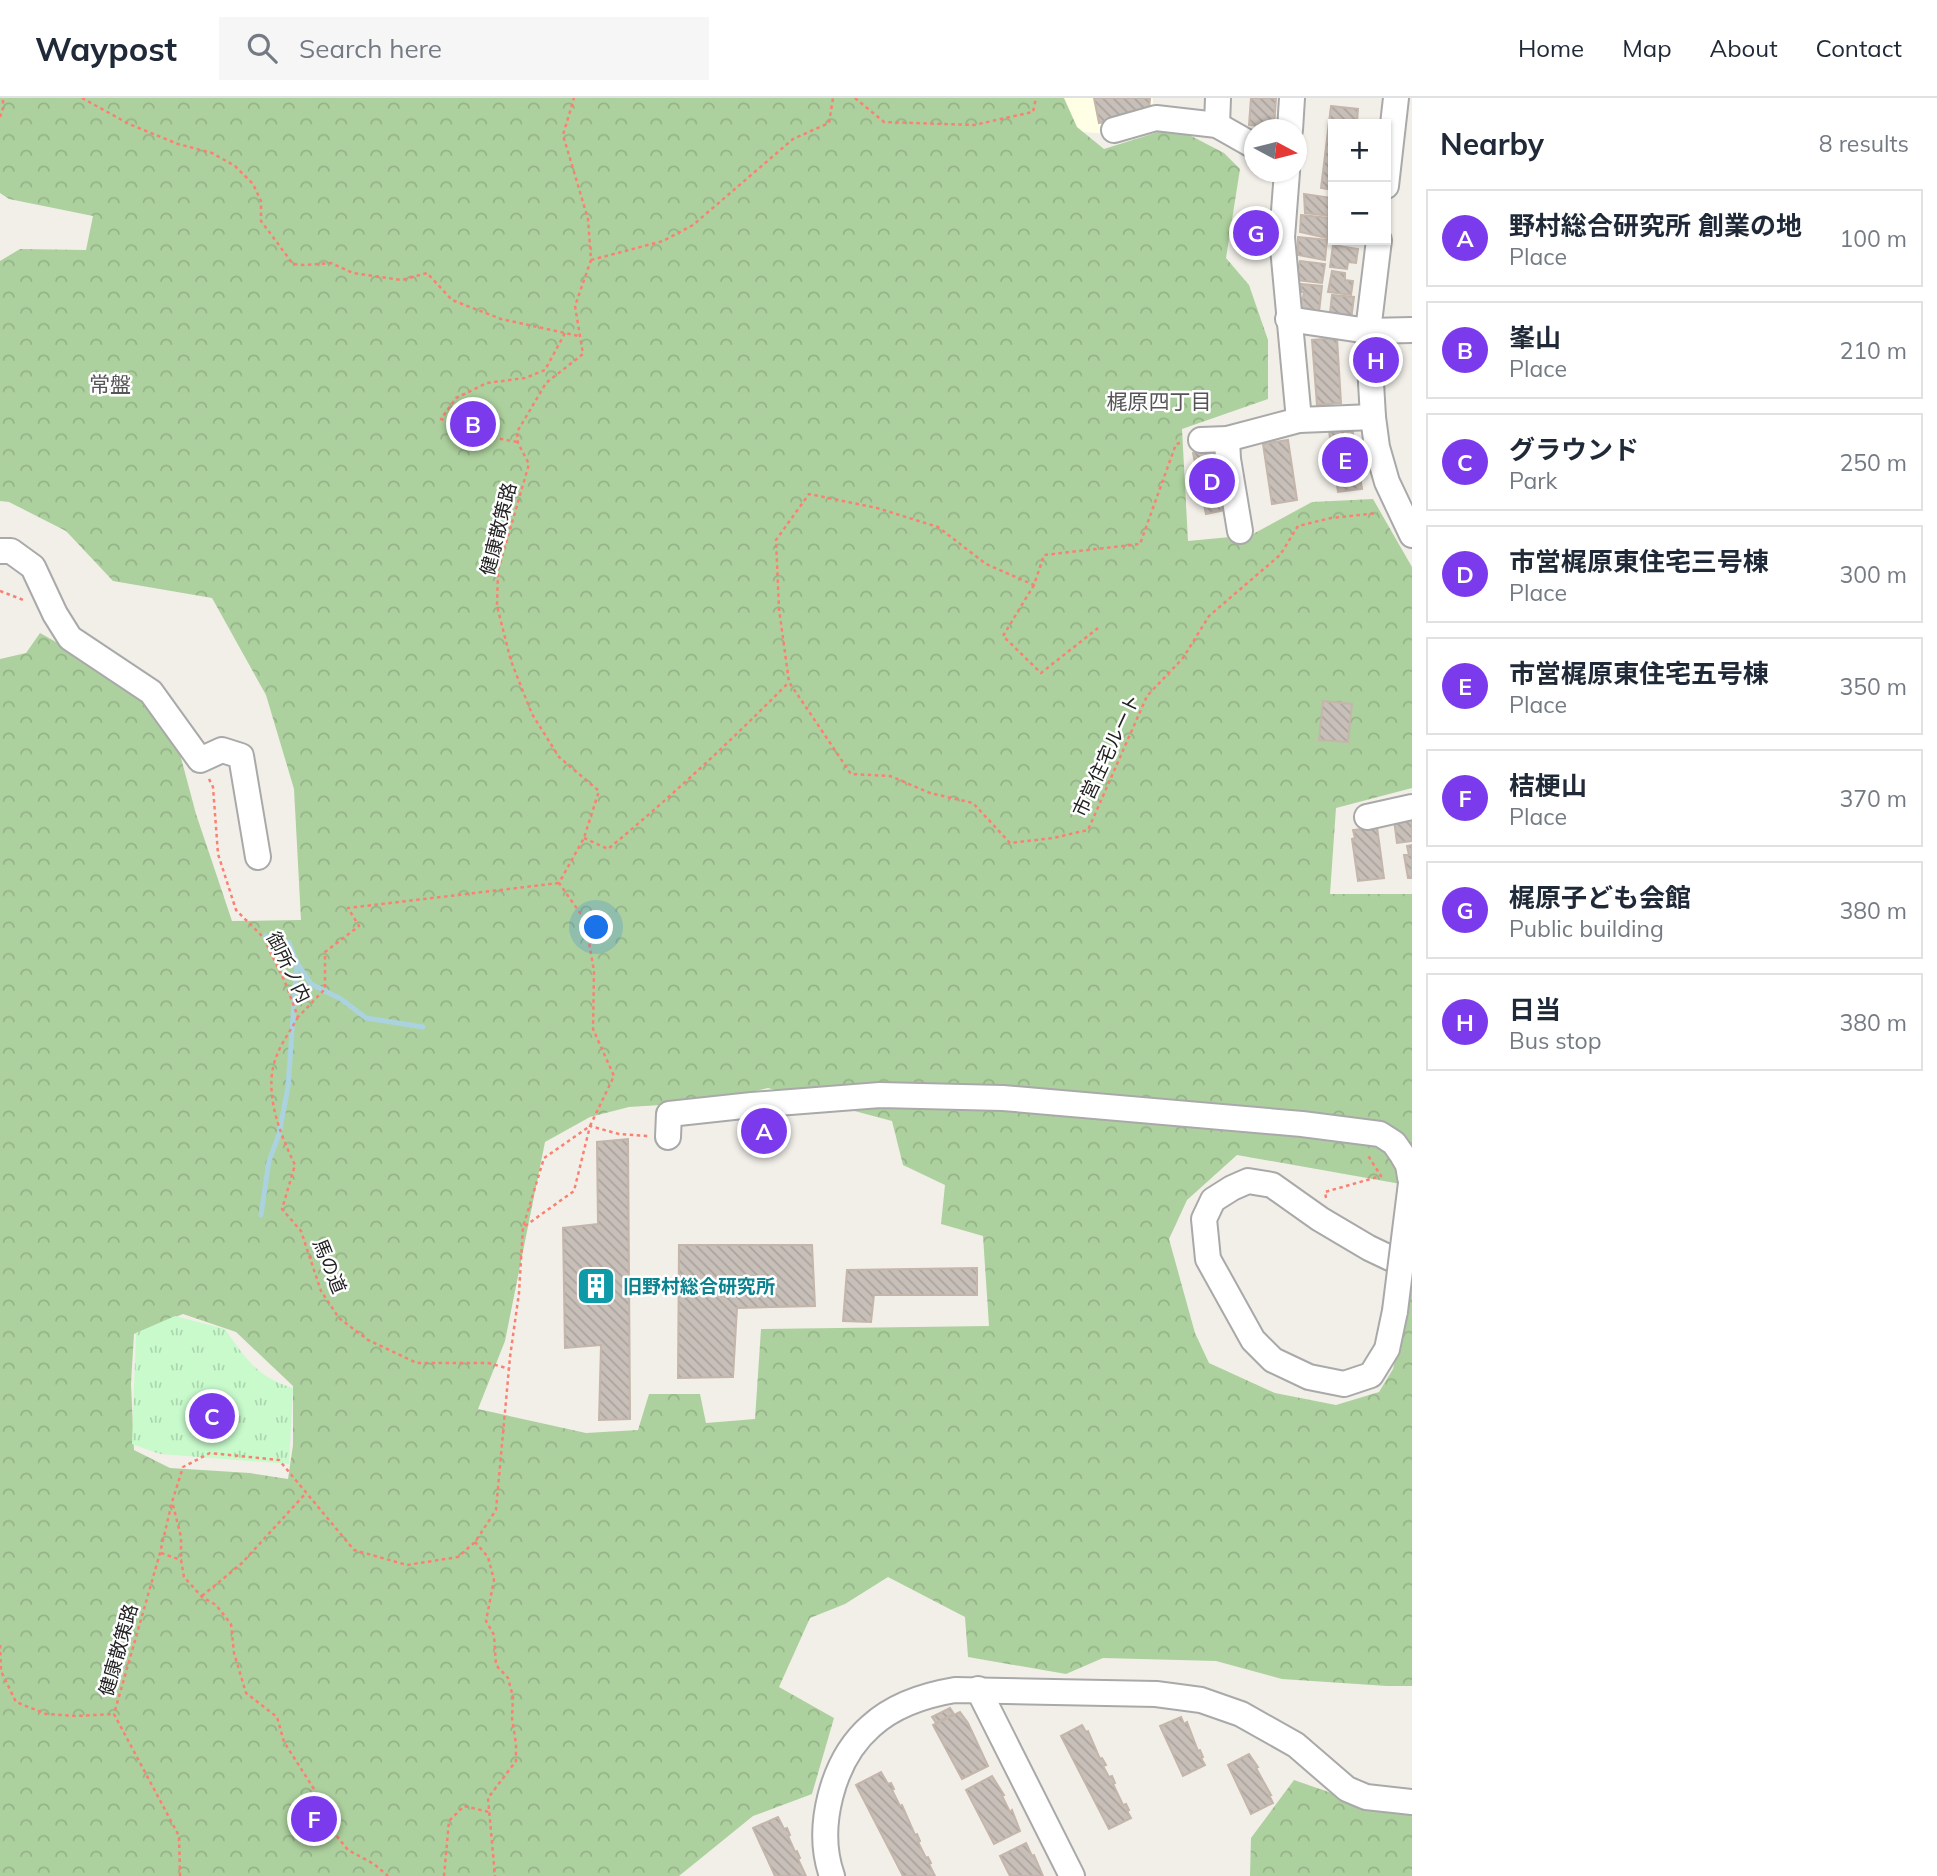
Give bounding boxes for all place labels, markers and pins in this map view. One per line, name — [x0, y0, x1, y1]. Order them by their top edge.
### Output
pin: G — [1233, 207, 1279, 259]
pin: H — [1353, 334, 1399, 386]
pin: B — [450, 398, 496, 450]
pin: E — [1322, 434, 1368, 486]
pin: D — [1189, 455, 1235, 507]
pin: A — [741, 1105, 787, 1157]
building icon: 旧野村総合研究所 — [575, 1265, 617, 1307]
place label: 旧野村総合研究所 — [623, 1274, 775, 1298]
pin: C — [189, 1390, 235, 1442]
pin: F — [291, 1793, 337, 1845]

